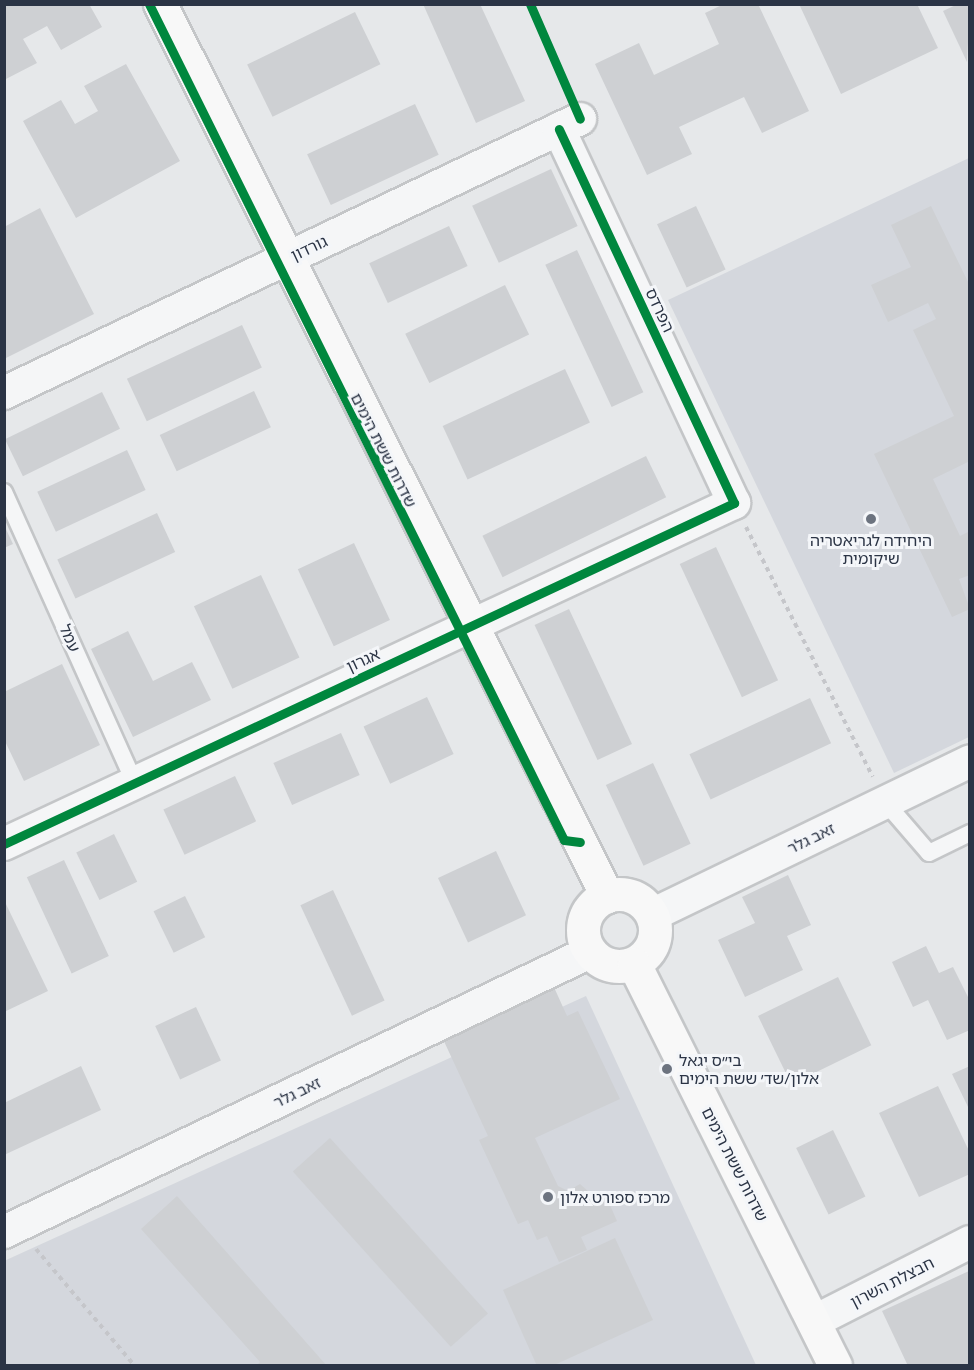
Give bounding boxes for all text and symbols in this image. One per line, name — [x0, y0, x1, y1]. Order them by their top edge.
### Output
street label: גורדון — [288, 231, 330, 265]
street label: הפרדס — [641, 285, 679, 335]
street label: שדרות ששת הימים — [347, 390, 421, 510]
marker: היחידה לגריאטריה שיקומית — [862, 510, 880, 528]
place label: היחידה לגריאטריה שיקומית — [810, 530, 932, 568]
street label: עמל — [55, 621, 85, 655]
street label: אגרון — [343, 644, 383, 676]
street label: זאב גלר — [784, 818, 838, 858]
place label: בי״ס יגאל אלון/שד׳ ששת הימים — [679, 1050, 819, 1088]
marker: בי״ס יגאל אלון/שד׳ ששת הימים — [660, 1062, 674, 1076]
street label: זאב גלר — [270, 1072, 324, 1112]
street label: שדרות ששת הימים — [698, 1104, 772, 1224]
place label: מרכז ספורט אלון — [560, 1187, 670, 1207]
marker: מרכז ספורט אלון — [541, 1190, 555, 1204]
street label: חבצלת השרון — [847, 1253, 937, 1311]

